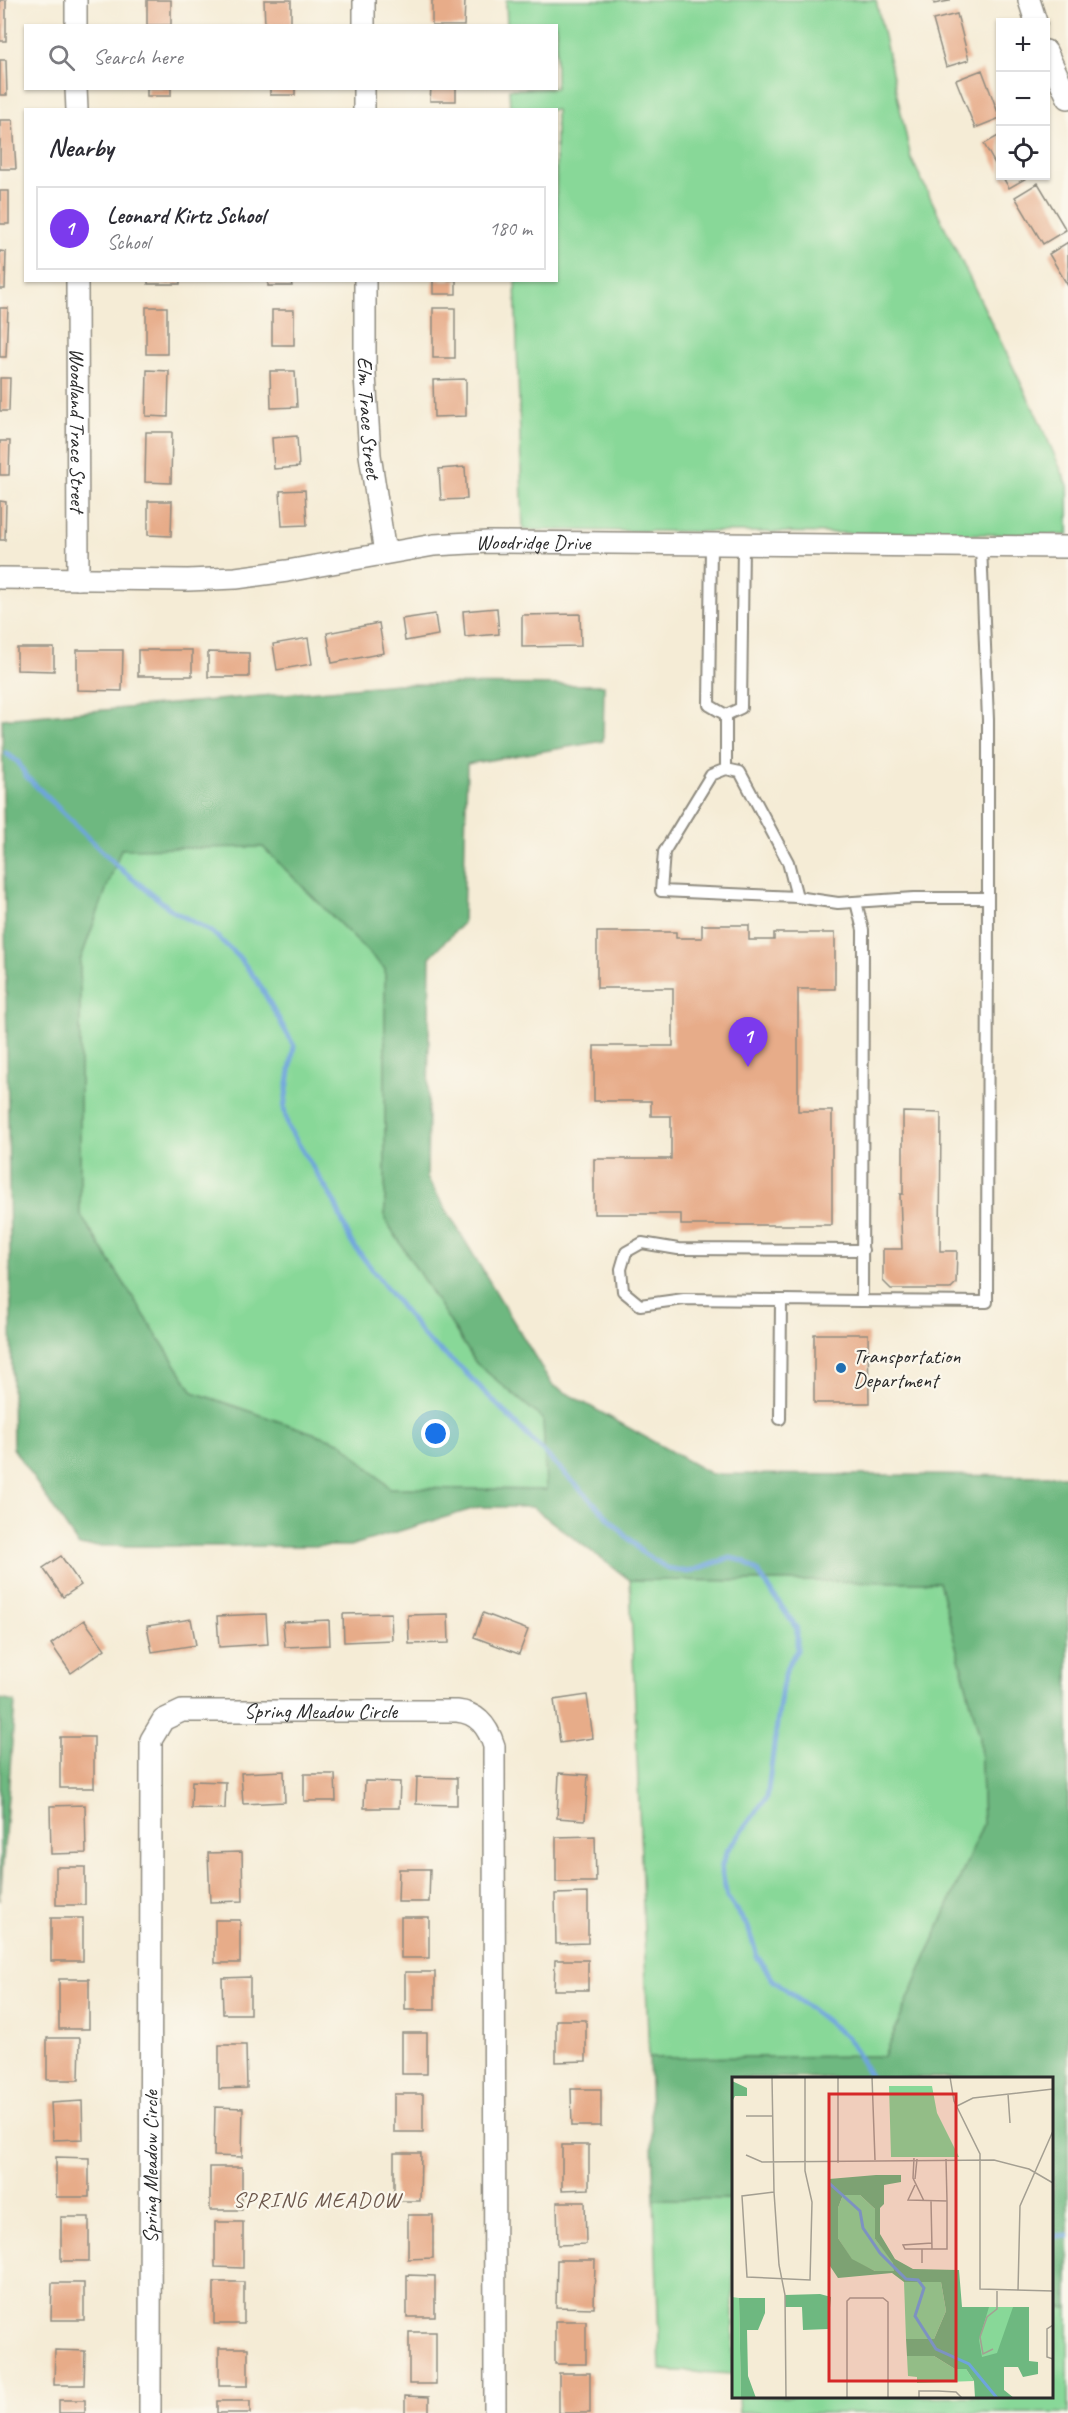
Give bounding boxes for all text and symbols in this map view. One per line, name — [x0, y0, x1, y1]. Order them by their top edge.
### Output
map controls — [996, 18, 1050, 180]
button: + — [996, 18, 1050, 72]
search box — [24, 24, 558, 90]
icon: search — [45, 41, 78, 74]
text: Search here — [93, 43, 183, 71]
button: − — [996, 72, 1050, 126]
button: locate — [996, 126, 1050, 180]
text: Nearby — [48, 131, 113, 164]
text: Leonard Kirtz School — [107, 202, 265, 230]
text: 1 — [65, 216, 74, 241]
text: 180 m — [489, 216, 532, 241]
text: School — [107, 230, 150, 255]
street label: Woodland Trace Street — [64, 348, 91, 515]
street label: Elm Trace Street — [352, 357, 387, 483]
street label: Woodridge Drive — [475, 529, 592, 556]
pin: 1 — [728, 1018, 768, 1067]
place label: Transportation Department — [853, 1343, 961, 1393]
marker: Transportation Department — [834, 1361, 848, 1375]
your location — [421, 1419, 450, 1448]
street label: Spring Meadow Circle — [244, 1698, 398, 1724]
inset map — [732, 2077, 1053, 2398]
street label: Spring Meadow Circle — [137, 2089, 163, 2244]
district label: SPRING MEADOW — [233, 2186, 404, 2214]

